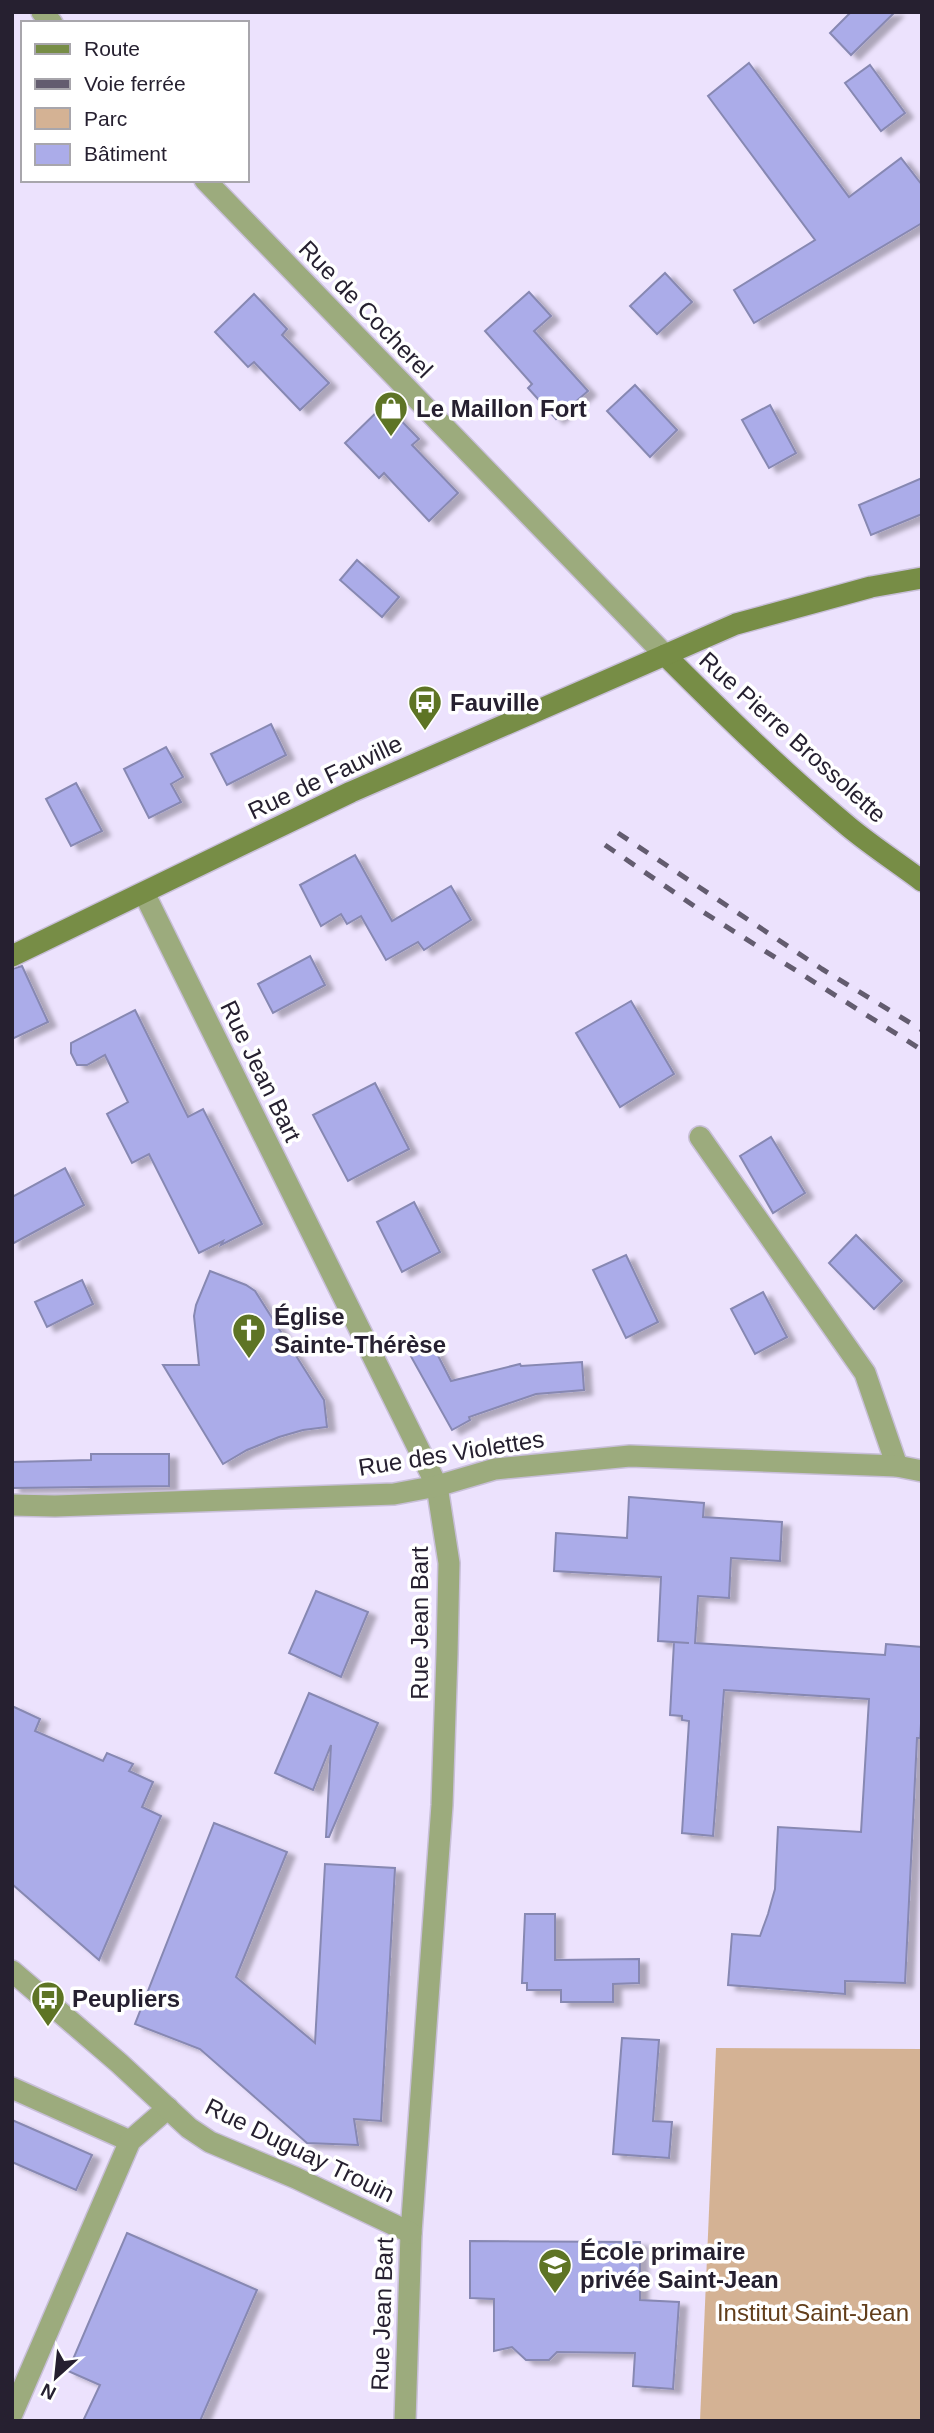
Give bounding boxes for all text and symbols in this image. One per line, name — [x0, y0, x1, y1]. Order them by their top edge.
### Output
legend — [21, 21, 248, 182]
text: Route — [84, 37, 140, 60]
text: Voie ferrée — [84, 72, 186, 95]
text: Parc — [84, 107, 127, 130]
text: Bâtiment — [84, 142, 167, 165]
street label: Rue de Cocherel — [294, 235, 438, 383]
shop icon: Le Maillon Fort — [372, 389, 410, 438]
place label: Le Maillon Fort — [416, 395, 587, 422]
street label: Rue Pierre Brossolette — [694, 646, 892, 828]
bus stop icon: Fauville — [406, 683, 444, 732]
place label: Fauville — [450, 689, 539, 716]
street label: Rue de Fauville — [244, 730, 406, 824]
street label: Rue Jean Bart — [215, 996, 307, 1146]
place label: Église Sainte-Thérèse — [274, 1303, 446, 1358]
church icon: Église Sainte-Thérèse — [230, 1311, 268, 1360]
street label: Rue des Violettes — [356, 1425, 546, 1481]
street label: Rue Jean Bart — [406, 1546, 433, 1700]
bus stop icon: Peupliers — [29, 1979, 67, 2028]
place label: Peupliers — [72, 1985, 180, 2012]
street label: Rue Duguay Trouin — [201, 2093, 399, 2207]
street label: Rue Jean Bart — [366, 2237, 398, 2391]
place label: École primaire privée Saint-Jean — [580, 2238, 779, 2293]
school or university icon: École primaire privée Saint-Jean — [536, 2246, 574, 2295]
park label: Institut Saint-Jean — [717, 2299, 909, 2326]
north arrow — [21, 2342, 91, 2412]
text: N — [38, 2379, 59, 2404]

